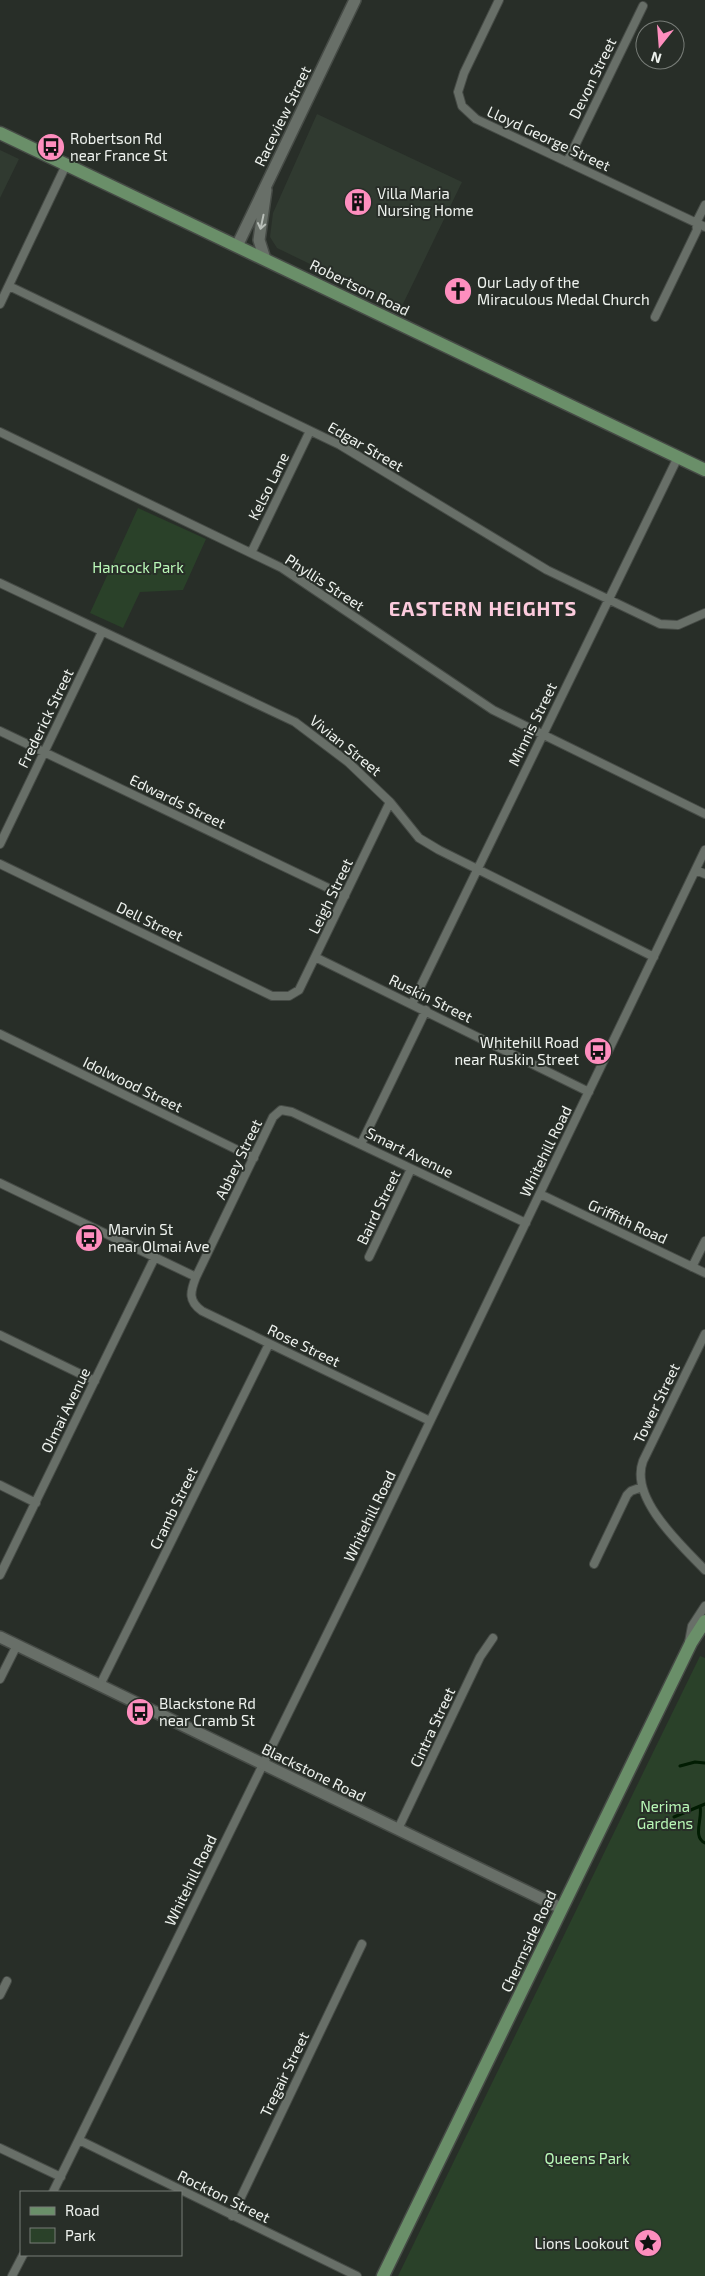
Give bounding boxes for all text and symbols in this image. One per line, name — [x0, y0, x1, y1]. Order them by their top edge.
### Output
north arrow — [635, 20, 685, 70]
street label: Devon Street — [565, 34, 620, 122]
text: N — [649, 48, 663, 68]
street label: Raceview Street — [250, 63, 314, 169]
street label: Lloyd George Street — [485, 102, 614, 175]
place label: Robertson Rd near France St — [70, 129, 168, 164]
bus stop icon: Robertson Rd near France St — [36, 132, 66, 162]
place label: Villa Maria Nursing Home — [377, 184, 474, 219]
building icon: Villa Maria Nursing Home — [343, 187, 373, 217]
one-way arrow — [256, 213, 266, 229]
street label: Robertson Road — [307, 255, 413, 319]
place label: Our Lady of the Miraculous Medal Church — [477, 273, 650, 308]
church icon: Our Lady of the Miraculous Medal Church — [443, 276, 473, 306]
street label: Edgar Street — [325, 417, 407, 475]
street label: Kelso Lane — [244, 449, 292, 523]
street label: Phyllis Street — [282, 550, 368, 614]
park label: Hancock Park — [92, 558, 184, 576]
district label: EASTERN HEIGHTS — [389, 596, 577, 620]
street label: Frederick Street — [13, 665, 77, 770]
street label: Minnis Street — [504, 679, 560, 769]
street label: Vivian Street — [307, 711, 385, 779]
street label: Edwards Street — [127, 770, 229, 832]
street label: Leigh Street — [304, 855, 356, 937]
street label: Dell Street — [114, 897, 186, 945]
street label: Ruskin Street — [386, 970, 476, 1026]
place label: Whitehill Road near Ruskin Street — [454, 1033, 579, 1068]
bus stop icon: Whitehill Road near Ruskin Street — [583, 1036, 613, 1066]
street label: Idolwood Street — [80, 1052, 186, 1116]
street label: Whitehill Road — [515, 1102, 575, 1200]
street label: Abbey Street — [211, 1116, 265, 1202]
street label: Smart Avenue — [363, 1123, 457, 1181]
street label: Baird Street — [352, 1167, 404, 1247]
street label: Griffith Road — [585, 1195, 671, 1247]
place label: Marvin St near Olmai Ave — [108, 1220, 210, 1255]
bus stop icon: Marvin St near Olmai Ave — [74, 1223, 104, 1253]
street label: Rose Street — [265, 1320, 343, 1370]
street label: Tower Street — [629, 1360, 683, 1446]
street label: Olmai Avenue — [37, 1364, 93, 1456]
street label: Cramb Street — [145, 1464, 201, 1552]
street label: Whitehill Road — [339, 1467, 399, 1565]
street label: Cintra Street — [406, 1684, 458, 1770]
place label: Blackstone Rd near Cramb St — [159, 1694, 256, 1729]
bus stop icon: Blackstone Rd near Cramb St — [125, 1697, 155, 1727]
street label: Blackstone Road — [259, 1739, 369, 1805]
park label: Nerima Gardens — [637, 1797, 693, 1832]
street label: Whitehill Road — [160, 1831, 220, 1929]
street label: Chermside Road — [497, 1887, 559, 1995]
street label: Tregair Street — [256, 2028, 312, 2119]
park label: Queens Park — [544, 2149, 630, 2168]
street label: Rockton Street — [175, 2166, 273, 2226]
legend — [20, 2191, 182, 2256]
text: Road — [65, 2201, 100, 2219]
text: Park — [65, 2226, 96, 2244]
place icon: Lions Lookout — [633, 2228, 663, 2258]
place label: Lions Lookout — [534, 2234, 629, 2252]

